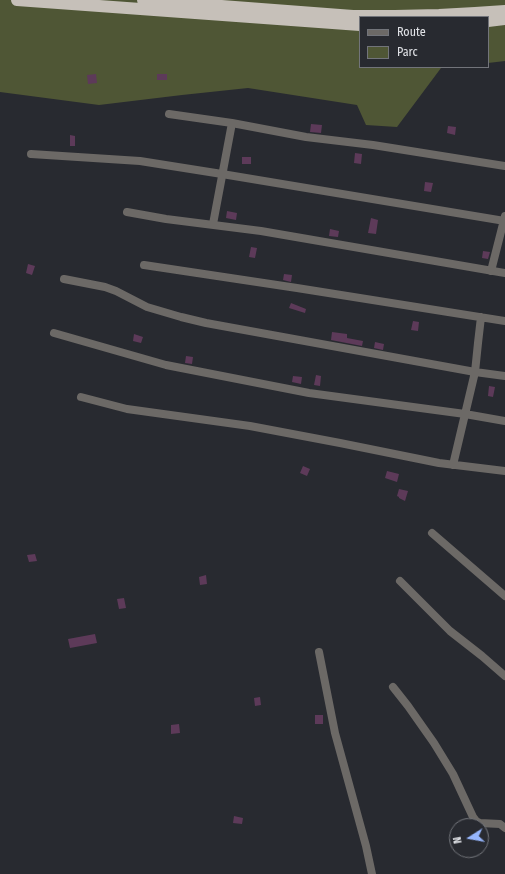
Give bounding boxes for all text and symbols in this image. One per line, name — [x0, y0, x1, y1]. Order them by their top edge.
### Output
legend — [359, 16, 489, 68]
text: Route — [397, 25, 426, 39]
text: Parc — [397, 45, 418, 59]
north arrow — [449, 818, 489, 858]
text: N — [451, 836, 465, 845]

